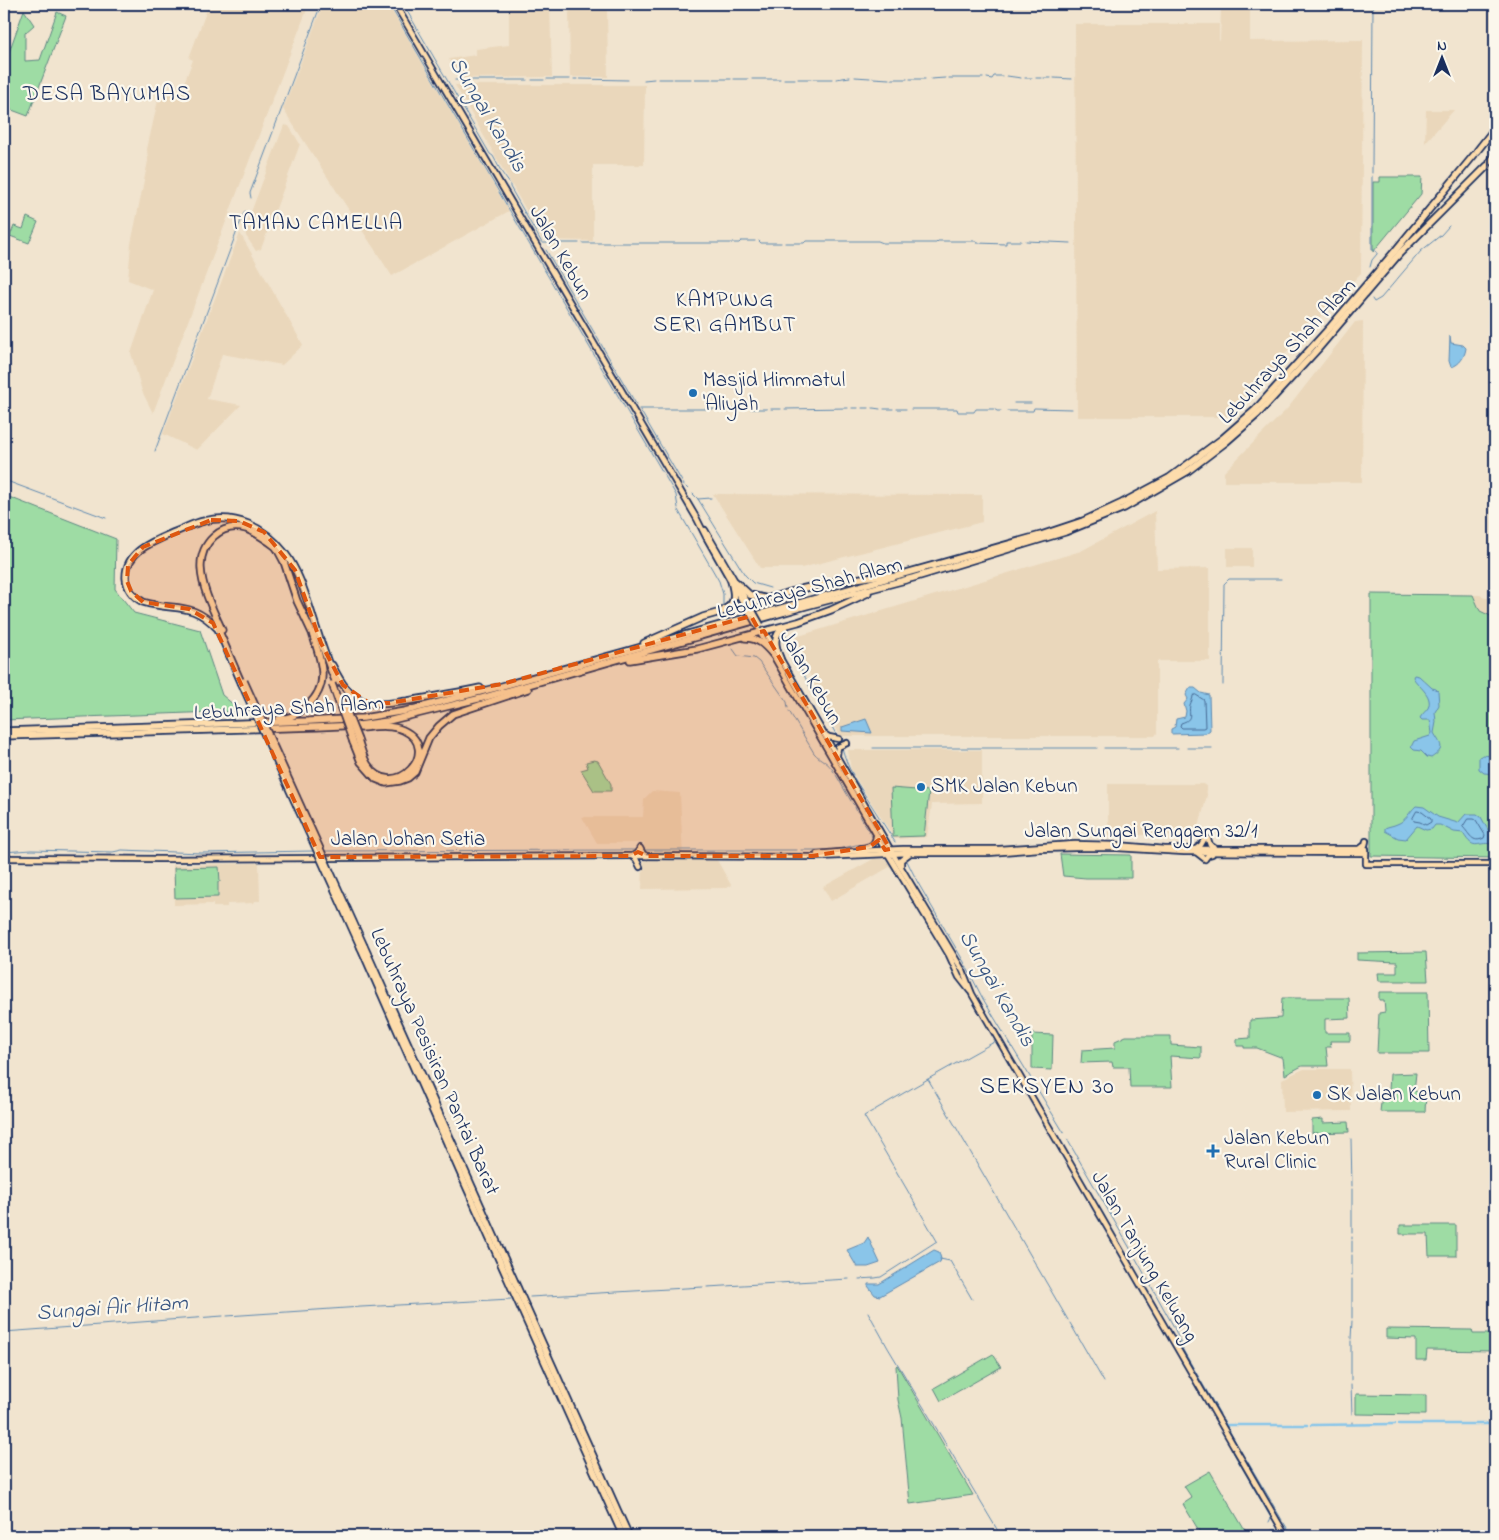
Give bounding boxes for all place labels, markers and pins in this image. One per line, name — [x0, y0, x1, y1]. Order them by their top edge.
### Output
place label: Masjid Himmatul 'Aliyah — [703, 366, 845, 422]
marker: Masjid Himmatul 'Aliyah — [687, 387, 699, 399]
place label: SMK Jalan Kebun — [931, 772, 1078, 802]
marker: SMK Jalan Kebun — [915, 781, 927, 793]
place label: SK Jalan Kebun — [1327, 1080, 1461, 1110]
marker: SK Jalan Kebun — [1311, 1089, 1323, 1101]
place label: Jalan Kebun Rural Clinic — [1224, 1124, 1329, 1178]
marker: Jalan Kebun Rural Clinic — [1206, 1144, 1220, 1158]

